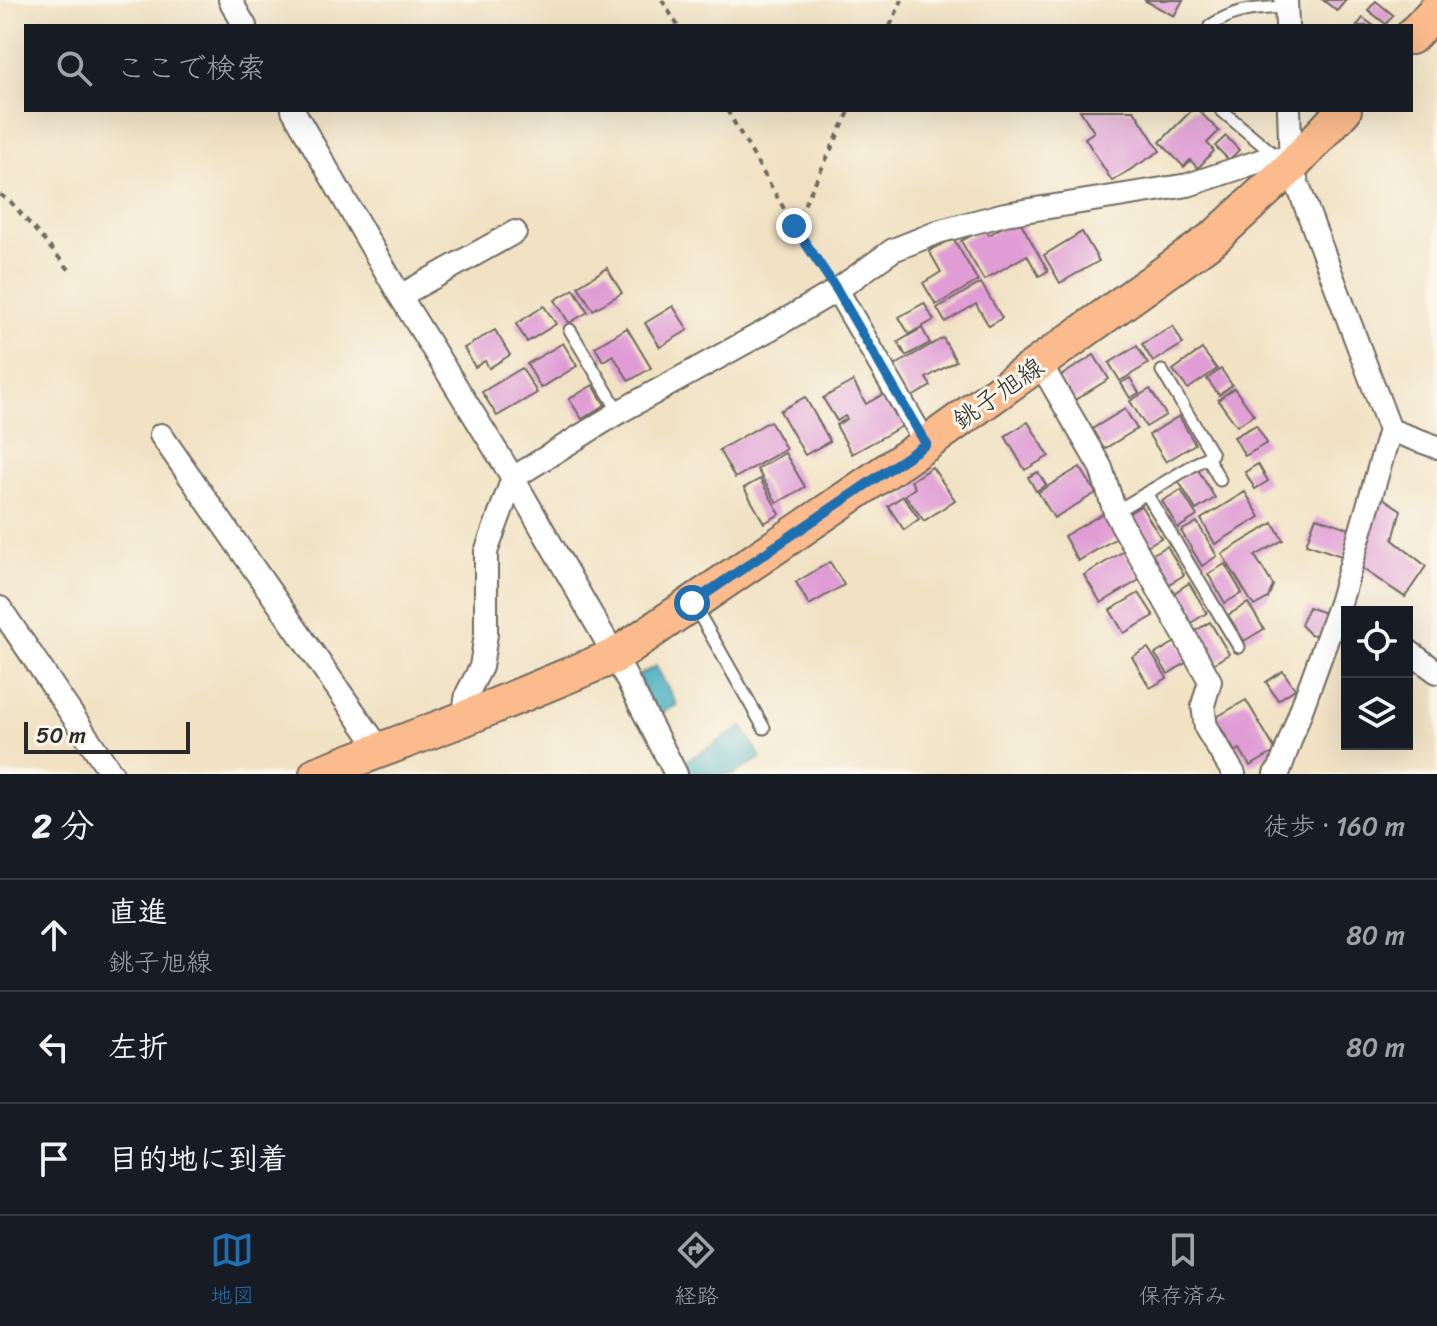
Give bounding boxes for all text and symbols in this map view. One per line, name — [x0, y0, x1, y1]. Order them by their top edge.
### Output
search box — [24, 24, 1413, 112]
text: ここで検索 — [116, 41, 266, 95]
icon: search — [52, 46, 96, 90]
route end — [776, 208, 812, 244]
street label: 銚子旭線 — [942, 344, 1054, 442]
route start — [674, 585, 710, 621]
map controls — [1341, 606, 1413, 750]
button: locate — [1341, 606, 1413, 678]
button: layers — [1341, 678, 1413, 750]
text: 50 m — [36, 716, 86, 755]
scale bar — [24, 718, 190, 754]
text: 2 分 — [32, 796, 94, 856]
text: 徒歩 · 160 m — [1263, 803, 1405, 849]
text: 直進 — [108, 885, 168, 939]
text: 80 m — [1346, 912, 1405, 958]
icon: ahead — [32, 913, 76, 957]
text: 銚子旭線 — [108, 939, 212, 985]
text: 左折 — [108, 1020, 168, 1074]
text: 80 m — [1346, 1024, 1405, 1070]
icon: left — [32, 1025, 76, 1069]
text: 目的地に到着 — [108, 1132, 288, 1186]
icon: arrive — [32, 1137, 76, 1181]
tab: 地図 — [210, 1228, 254, 1315]
tab: 経路 — [674, 1228, 719, 1315]
tab: 保存済み — [1139, 1228, 1227, 1315]

